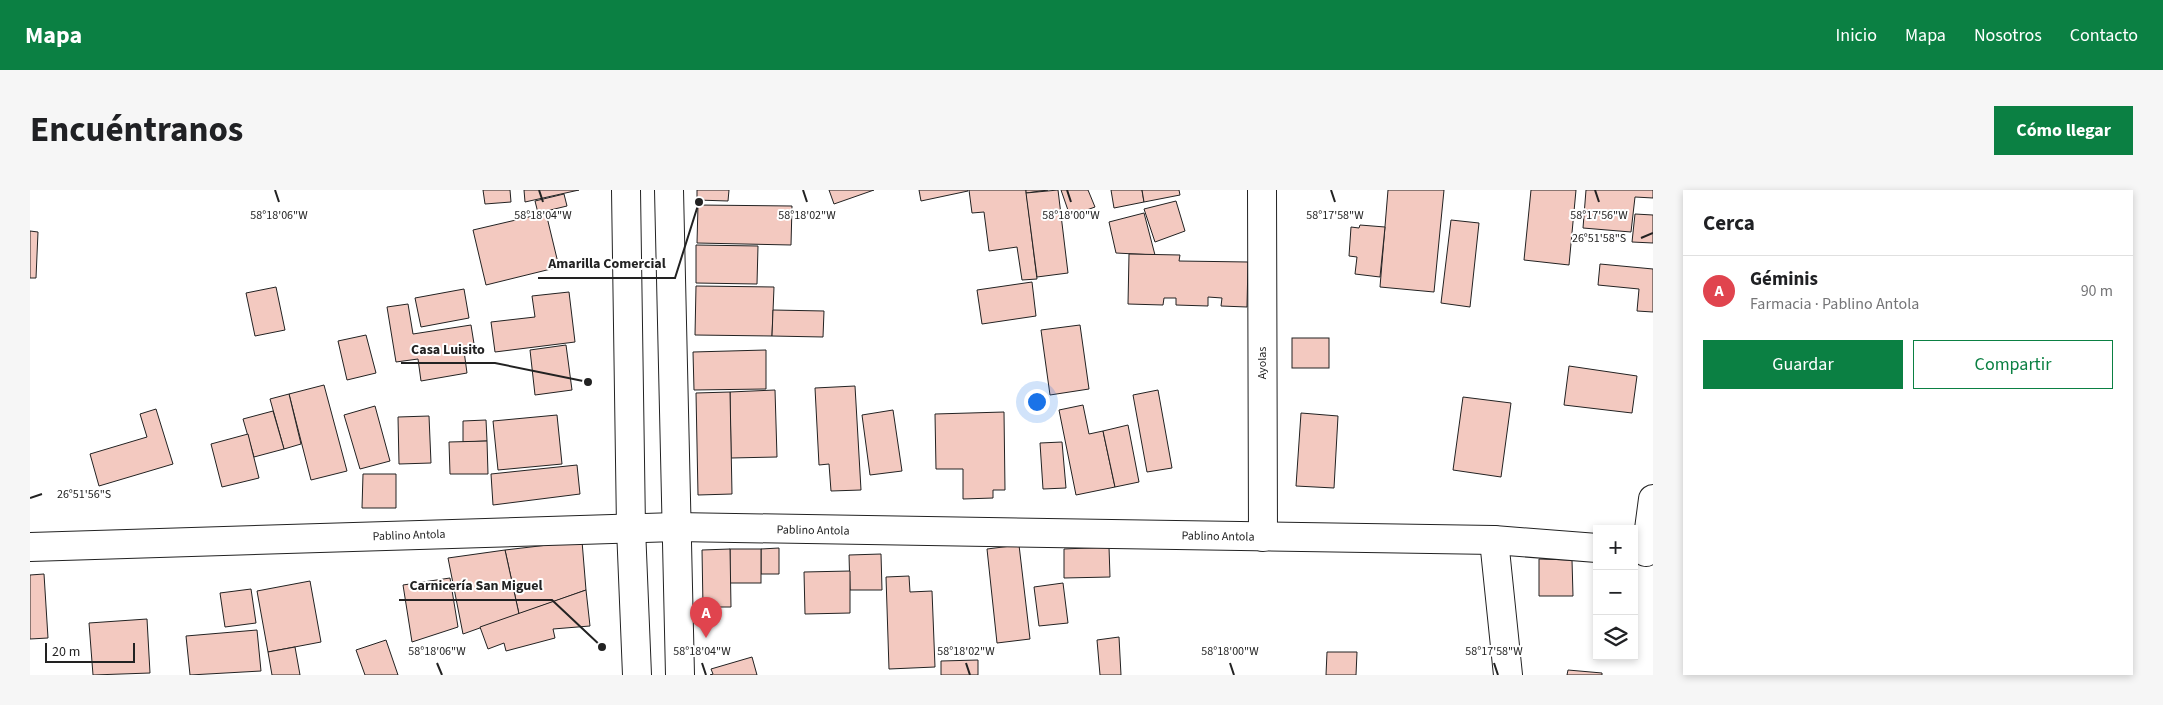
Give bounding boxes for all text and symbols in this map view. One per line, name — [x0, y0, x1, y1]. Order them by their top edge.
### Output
text: Mapa — [25, 18, 82, 53]
text: Inicio — [1836, 23, 1877, 48]
text: Mapa — [1905, 23, 1946, 48]
text: Nosotros — [1974, 23, 2042, 48]
text: Contacto — [2070, 23, 2138, 48]
text: Encuéntranos — [30, 105, 243, 155]
button: Cómo llegar — [1994, 106, 2133, 155]
text: 58°18'06"W — [250, 207, 308, 224]
text: 58°18'04"W — [514, 207, 572, 224]
text: 58°18'02"W — [778, 207, 836, 224]
text: 58°18'00"W — [1042, 207, 1100, 224]
text: 58°17'58"W — [1306, 207, 1364, 224]
text: 58°17'56"W — [1570, 207, 1628, 224]
text: Cerca — [1703, 208, 1755, 238]
text: 26°51'58"S — [1572, 230, 1626, 247]
callout: Amarilla Comercial — [538, 249, 675, 278]
text: Amarilla Comercial — [547, 254, 666, 274]
text: Géminis — [1750, 266, 1818, 293]
text: A — [1714, 280, 1724, 302]
text: 90 m — [2081, 280, 2113, 302]
text: Farmacia · Pablino Antola — [1750, 293, 1919, 315]
callout: Casa Luisito — [401, 334, 495, 363]
text: Casa Luisito — [411, 340, 485, 360]
button: Guardar — [1703, 340, 1903, 389]
button: Compartir — [1913, 340, 2113, 389]
street label: Ayolas — [1254, 347, 1271, 379]
your location — [1024, 389, 1050, 415]
text: 26°51'56"S — [57, 486, 111, 503]
street label: Pablino Antola — [776, 521, 850, 540]
map controls — [1593, 525, 1638, 660]
button: + — [1593, 525, 1638, 570]
street label: Pablino Antola — [372, 526, 446, 545]
street label: Pablino Antola — [1181, 527, 1255, 546]
button: − — [1593, 570, 1638, 615]
callout: Carnicería San Miguel — [399, 571, 552, 600]
text: Carnicería San Miguel — [409, 576, 543, 596]
pin: A — [690, 597, 722, 638]
button: layers — [1593, 615, 1638, 660]
scale bar — [45, 640, 135, 663]
text: 20 m — [52, 642, 80, 662]
text: 58°18'06"W — [408, 643, 466, 660]
text: 58°18'04"W — [673, 643, 731, 660]
text: 58°18'02"W — [937, 643, 995, 660]
text: 58°18'00"W — [1201, 643, 1259, 660]
text: 58°17'58"W — [1465, 643, 1523, 660]

